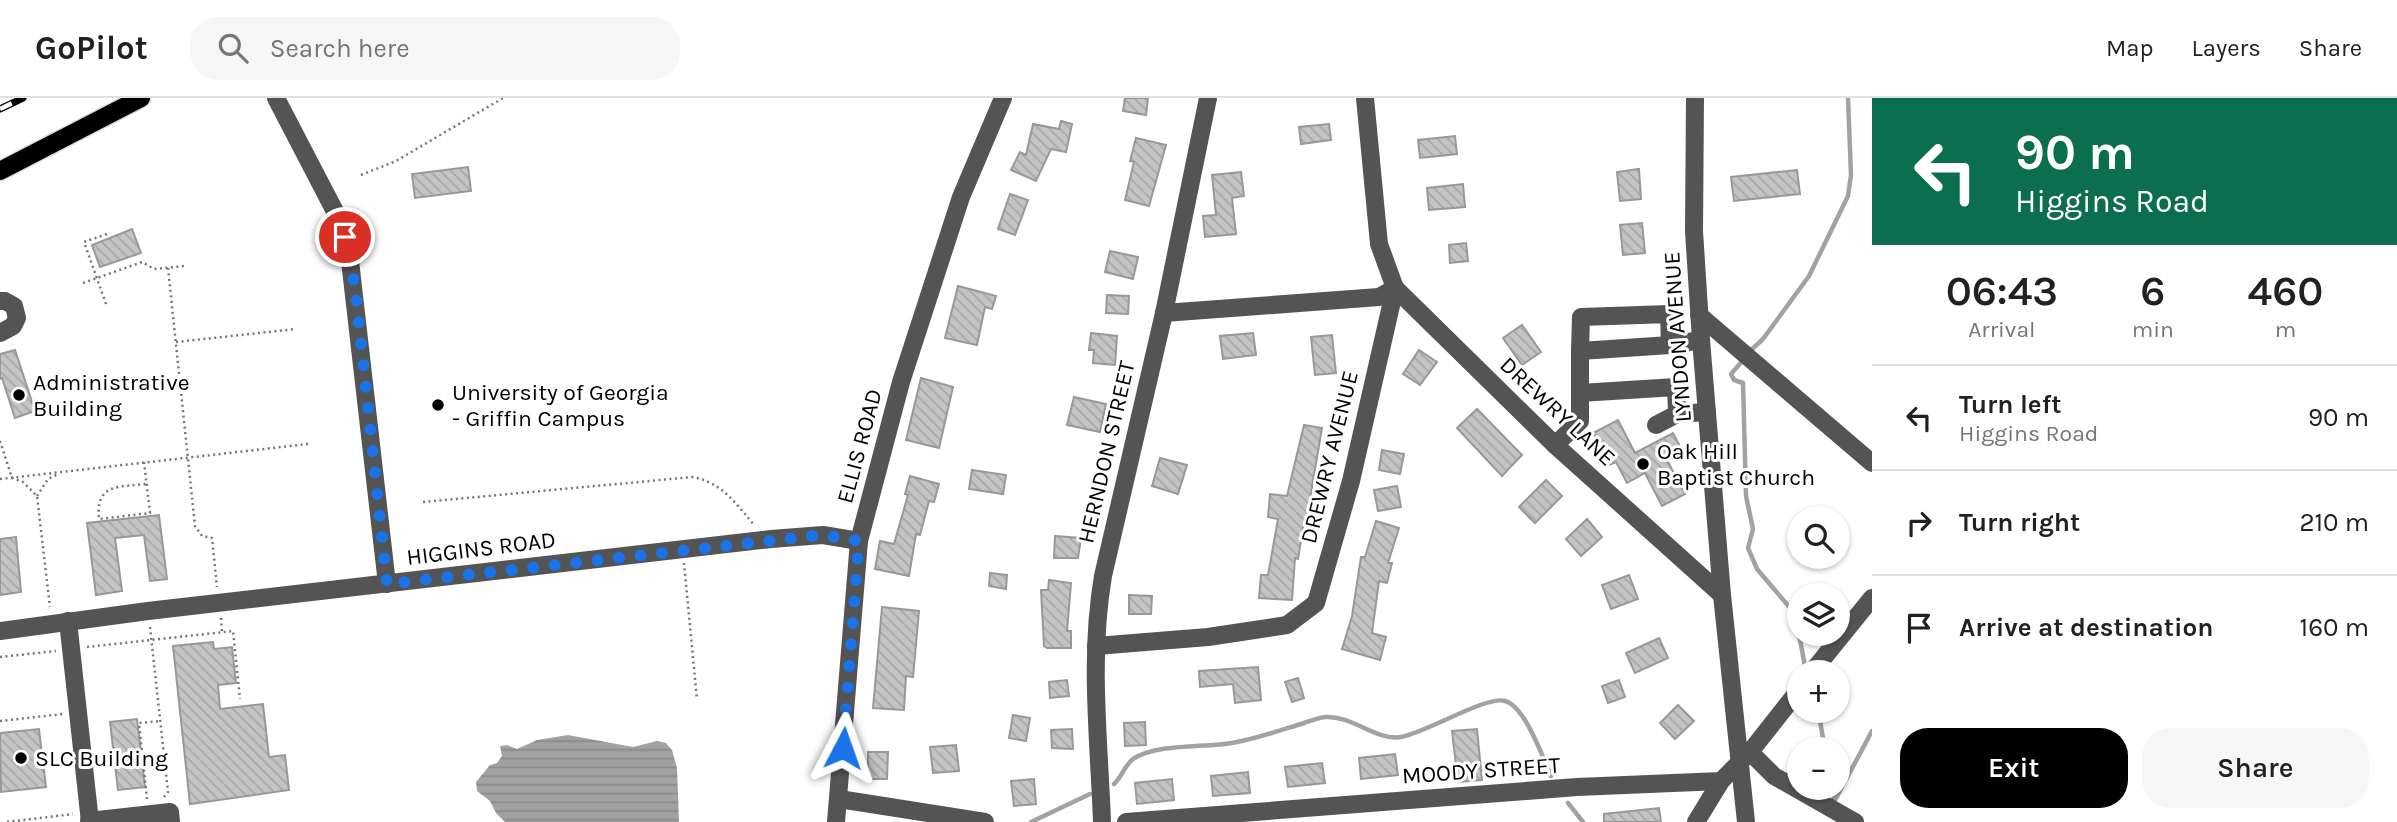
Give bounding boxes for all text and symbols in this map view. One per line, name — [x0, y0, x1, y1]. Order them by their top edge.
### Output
search box — [190, 17, 680, 80]
text: GoPilot — [35, 29, 148, 67]
icon: search — [214, 29, 252, 67]
text: Search here — [270, 33, 410, 64]
text: Map — [2106, 34, 2154, 62]
text: Layers — [2192, 34, 2261, 62]
text: Share — [2299, 34, 2362, 62]
text: 90 m — [2015, 124, 2135, 181]
icon: left — [1900, 126, 1991, 217]
text: Higgins Road — [2015, 183, 2209, 220]
pin — [315, 207, 375, 267]
icon: arrive — [326, 218, 364, 256]
street label: LYNDON AVENUE — [1658, 251, 1697, 423]
text: 06:43 — [1946, 266, 2058, 316]
text: 6 — [2140, 266, 2165, 316]
text: 460 — [2248, 266, 2323, 316]
text: Arrival — [1968, 316, 2036, 343]
text: min — [2132, 316, 2174, 343]
text: m — [2275, 316, 2296, 343]
street label: DREWRY LANE — [1494, 351, 1621, 472]
street label: HERNDON STREET — [1072, 358, 1141, 546]
street label: DREWRY AVENUE — [1295, 368, 1364, 546]
place label: Administrative Building — [33, 369, 190, 422]
place label: University of Georgia - Griffin Campus — [452, 379, 669, 432]
street label: ELLIS ROAD — [831, 386, 888, 506]
marker: Administrative Building — [11, 387, 27, 403]
text: Turn left — [1959, 389, 2061, 420]
marker: University of Georgia - Griffin Campus — [430, 397, 446, 413]
icon: left — [1900, 399, 1938, 437]
text: 90 m — [2308, 402, 2369, 433]
text: Higgins Road — [1959, 420, 2098, 447]
place label: Oak Hill Baptist Church — [1657, 438, 1815, 491]
marker: Oak Hill Baptist Church — [1635, 456, 1651, 472]
icon: right — [1900, 504, 1938, 542]
map controls — [1787, 506, 1850, 800]
button: search — [1787, 506, 1850, 569]
text: Turn right — [1959, 507, 2080, 538]
text: 210 m — [2299, 507, 2369, 538]
street label: HIGGINS ROAD — [405, 526, 557, 571]
button: layers — [1787, 583, 1850, 646]
icon: arrive — [1900, 609, 1938, 647]
text: Arrive at destination — [1959, 612, 2213, 643]
text: 160 m — [2300, 612, 2369, 643]
button: + — [1787, 660, 1850, 723]
position arrow — [806, 711, 880, 785]
button: Exit — [1900, 728, 2128, 808]
button: Share — [2142, 728, 2369, 808]
button: − — [1787, 737, 1850, 800]
place label: SLC Building — [35, 745, 168, 772]
marker: SLC Building — [13, 750, 29, 766]
street label: MOODY STREET — [1401, 751, 1562, 790]

